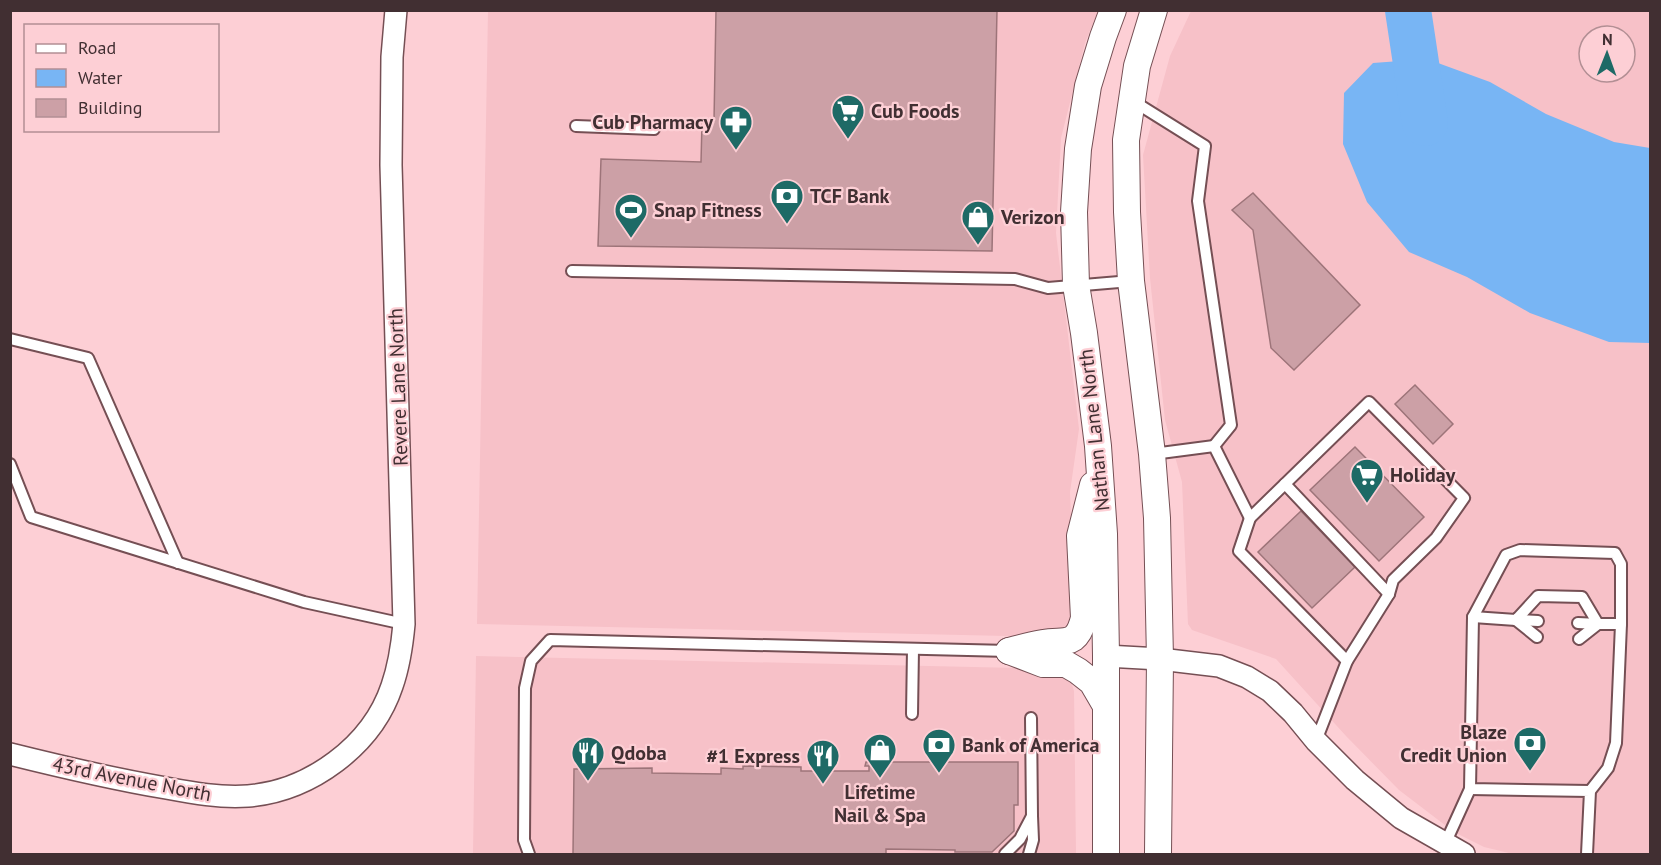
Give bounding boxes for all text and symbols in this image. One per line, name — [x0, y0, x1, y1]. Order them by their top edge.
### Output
legend — [24, 24, 219, 132]
north arrow — [1577, 24, 1637, 84]
text: N — [1602, 29, 1613, 49]
text: Road — [78, 36, 116, 59]
text: Water — [78, 66, 122, 89]
supermarket icon: Cub Foods — [830, 93, 866, 140]
text: Building — [78, 96, 142, 119]
place label: Cub Foods — [871, 98, 959, 124]
pharmacy icon: Cub Pharmacy — [718, 104, 754, 151]
place label: Cub Pharmacy — [592, 109, 713, 135]
bank icon: TCF Bank — [769, 178, 805, 225]
place label: TCF Bank — [810, 183, 890, 209]
sports icon: Snap Fitness — [613, 192, 649, 239]
place label: Snap Fitness — [654, 197, 762, 223]
shop icon: Verizon — [960, 199, 996, 246]
place label: Verizon — [1000, 204, 1065, 230]
street label: Revere Lane North — [382, 308, 414, 466]
street label: Nathan Lane North — [1073, 348, 1115, 512]
supermarket icon: Holiday — [1349, 457, 1385, 504]
place label: Holiday — [1390, 462, 1456, 488]
place label: Blaze Credit Union — [1400, 719, 1507, 768]
bank icon: Blaze Credit Union — [1512, 725, 1548, 772]
bank icon: Bank of America — [921, 727, 957, 774]
shop icon: Lifetime Nail & Spa — [862, 732, 898, 779]
place label: Bank of America — [962, 732, 1100, 758]
restaurant icon: Qdoba — [570, 735, 606, 782]
restaurant icon: #1 Express — [805, 738, 841, 785]
place label: Qdoba — [611, 740, 667, 766]
place label: #1 Express — [706, 743, 800, 769]
street label: 43rd Avenue North — [50, 751, 214, 807]
place label: Lifetime Nail & Spa — [834, 779, 926, 828]

